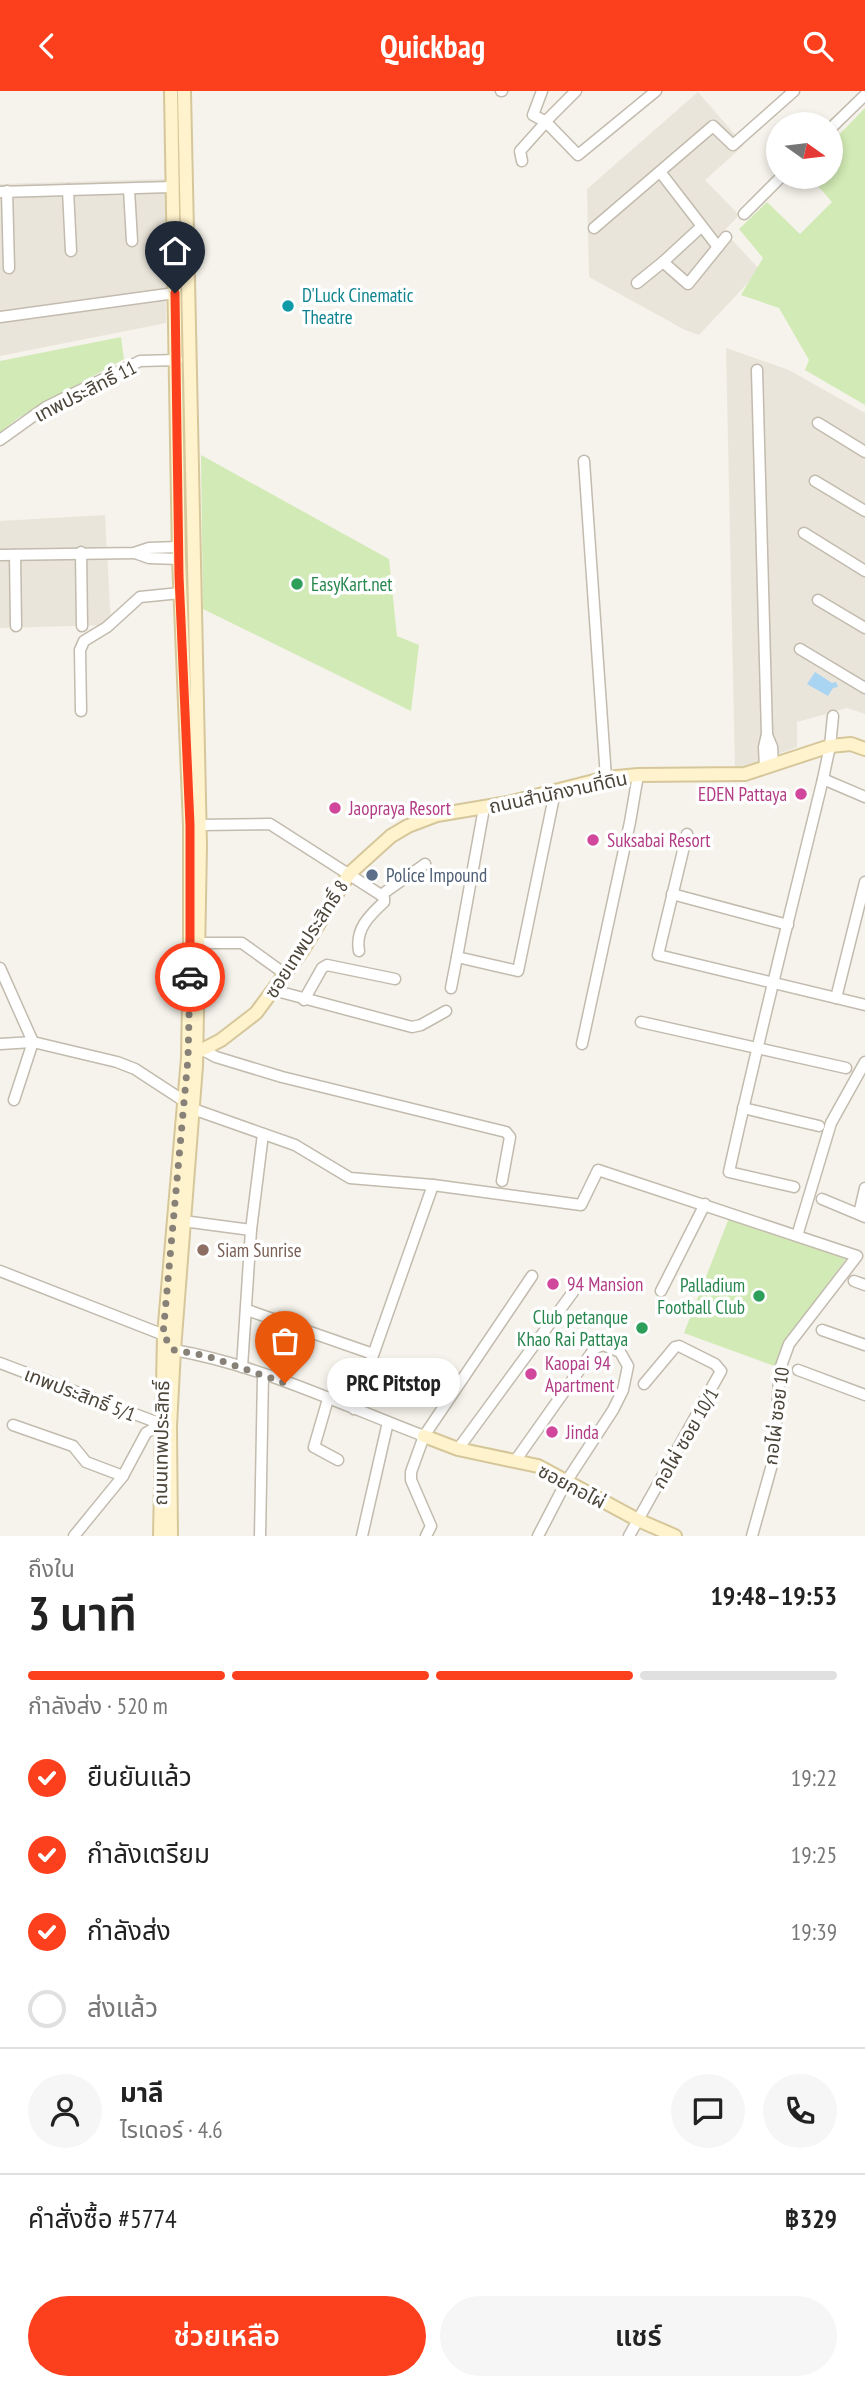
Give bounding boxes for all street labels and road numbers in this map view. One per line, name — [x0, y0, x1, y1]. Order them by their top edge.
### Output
street label: เทพประสิทธิ์ 11 — [30, 355, 140, 427]
street label: ถนนสำนักงานที่ดิน — [486, 765, 629, 818]
street label: ซอยเทพประสิทธิ์ 8 — [259, 876, 353, 1002]
street label: เทพประสิทธิ์ 5/1 — [21, 1362, 139, 1426]
street label: กอไผ่ ซอย 10 — [758, 1366, 794, 1466]
street label: ถนนเทพประสิทธิ์ — [148, 1380, 174, 1506]
street label: กอไผ่ ซอย 10/1 — [646, 1383, 724, 1493]
street label: ซอยกอไผ่ — [534, 1458, 610, 1514]

